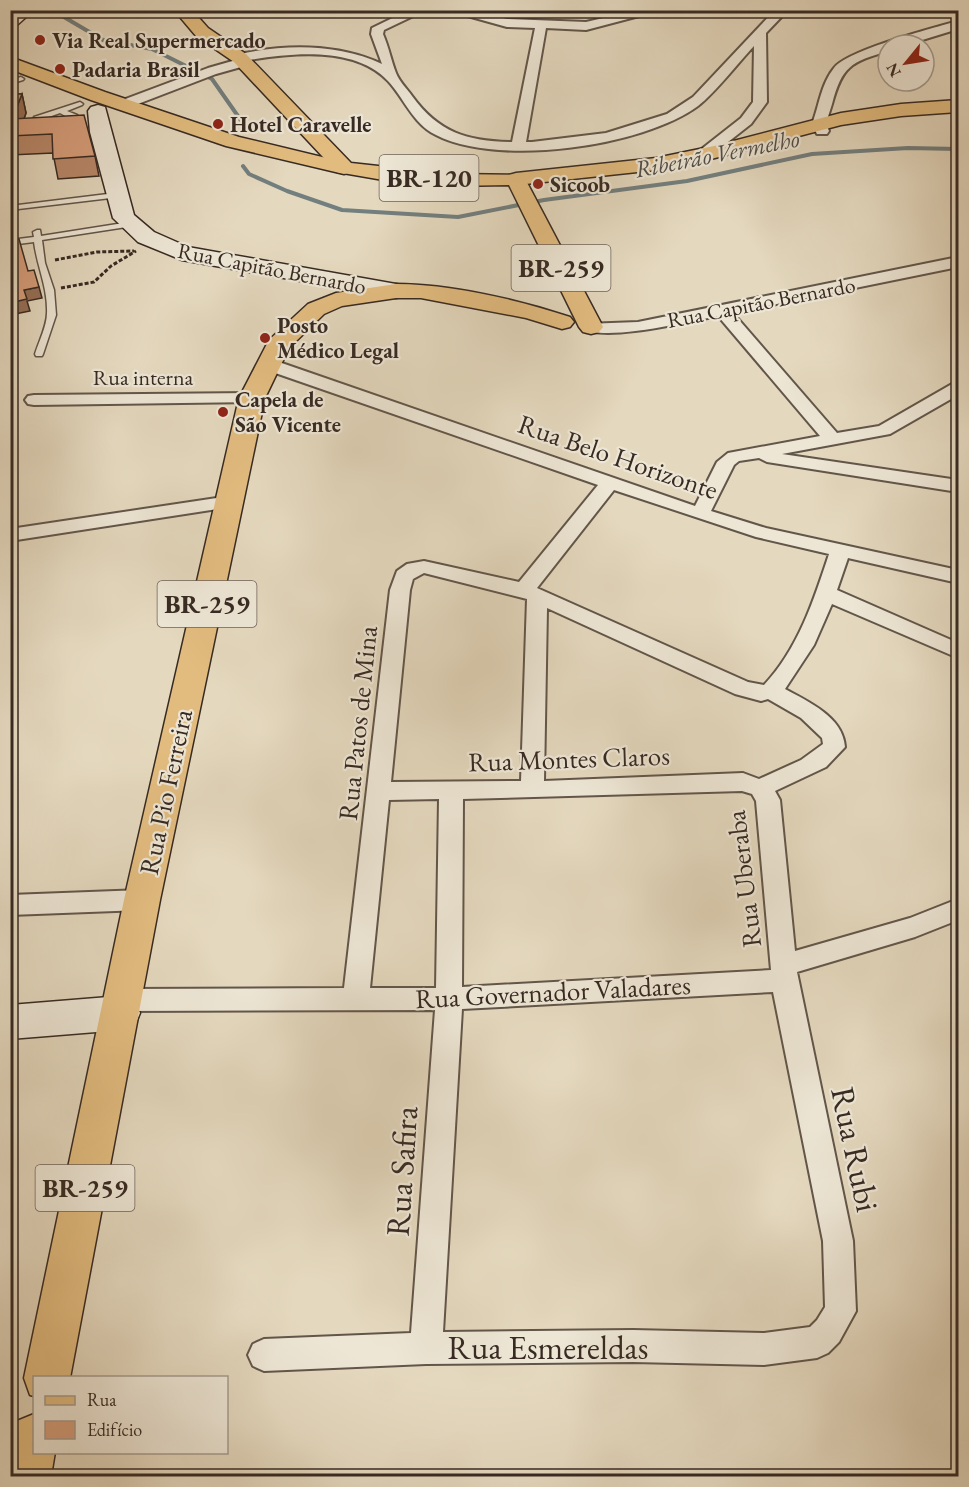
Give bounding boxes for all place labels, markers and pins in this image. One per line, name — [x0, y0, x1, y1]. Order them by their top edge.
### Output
place label: Via Real Supermercado — [52, 26, 266, 55]
marker: Via Real Supermercado — [33, 33, 47, 47]
place label: Padaria Brasil — [72, 55, 200, 84]
marker: Padaria Brasil — [53, 62, 67, 76]
place label: Hotel Caravelle — [230, 110, 371, 139]
marker: Hotel Caravelle — [211, 117, 225, 131]
place label: Sicoob — [550, 170, 610, 199]
marker: Sicoob — [531, 177, 545, 191]
place label: Posto Médico Legal — [277, 311, 399, 365]
marker: Posto Médico Legal — [258, 331, 272, 345]
place label: Capela de São Vicente — [235, 385, 341, 439]
marker: Capela de São Vicente — [216, 405, 230, 419]

